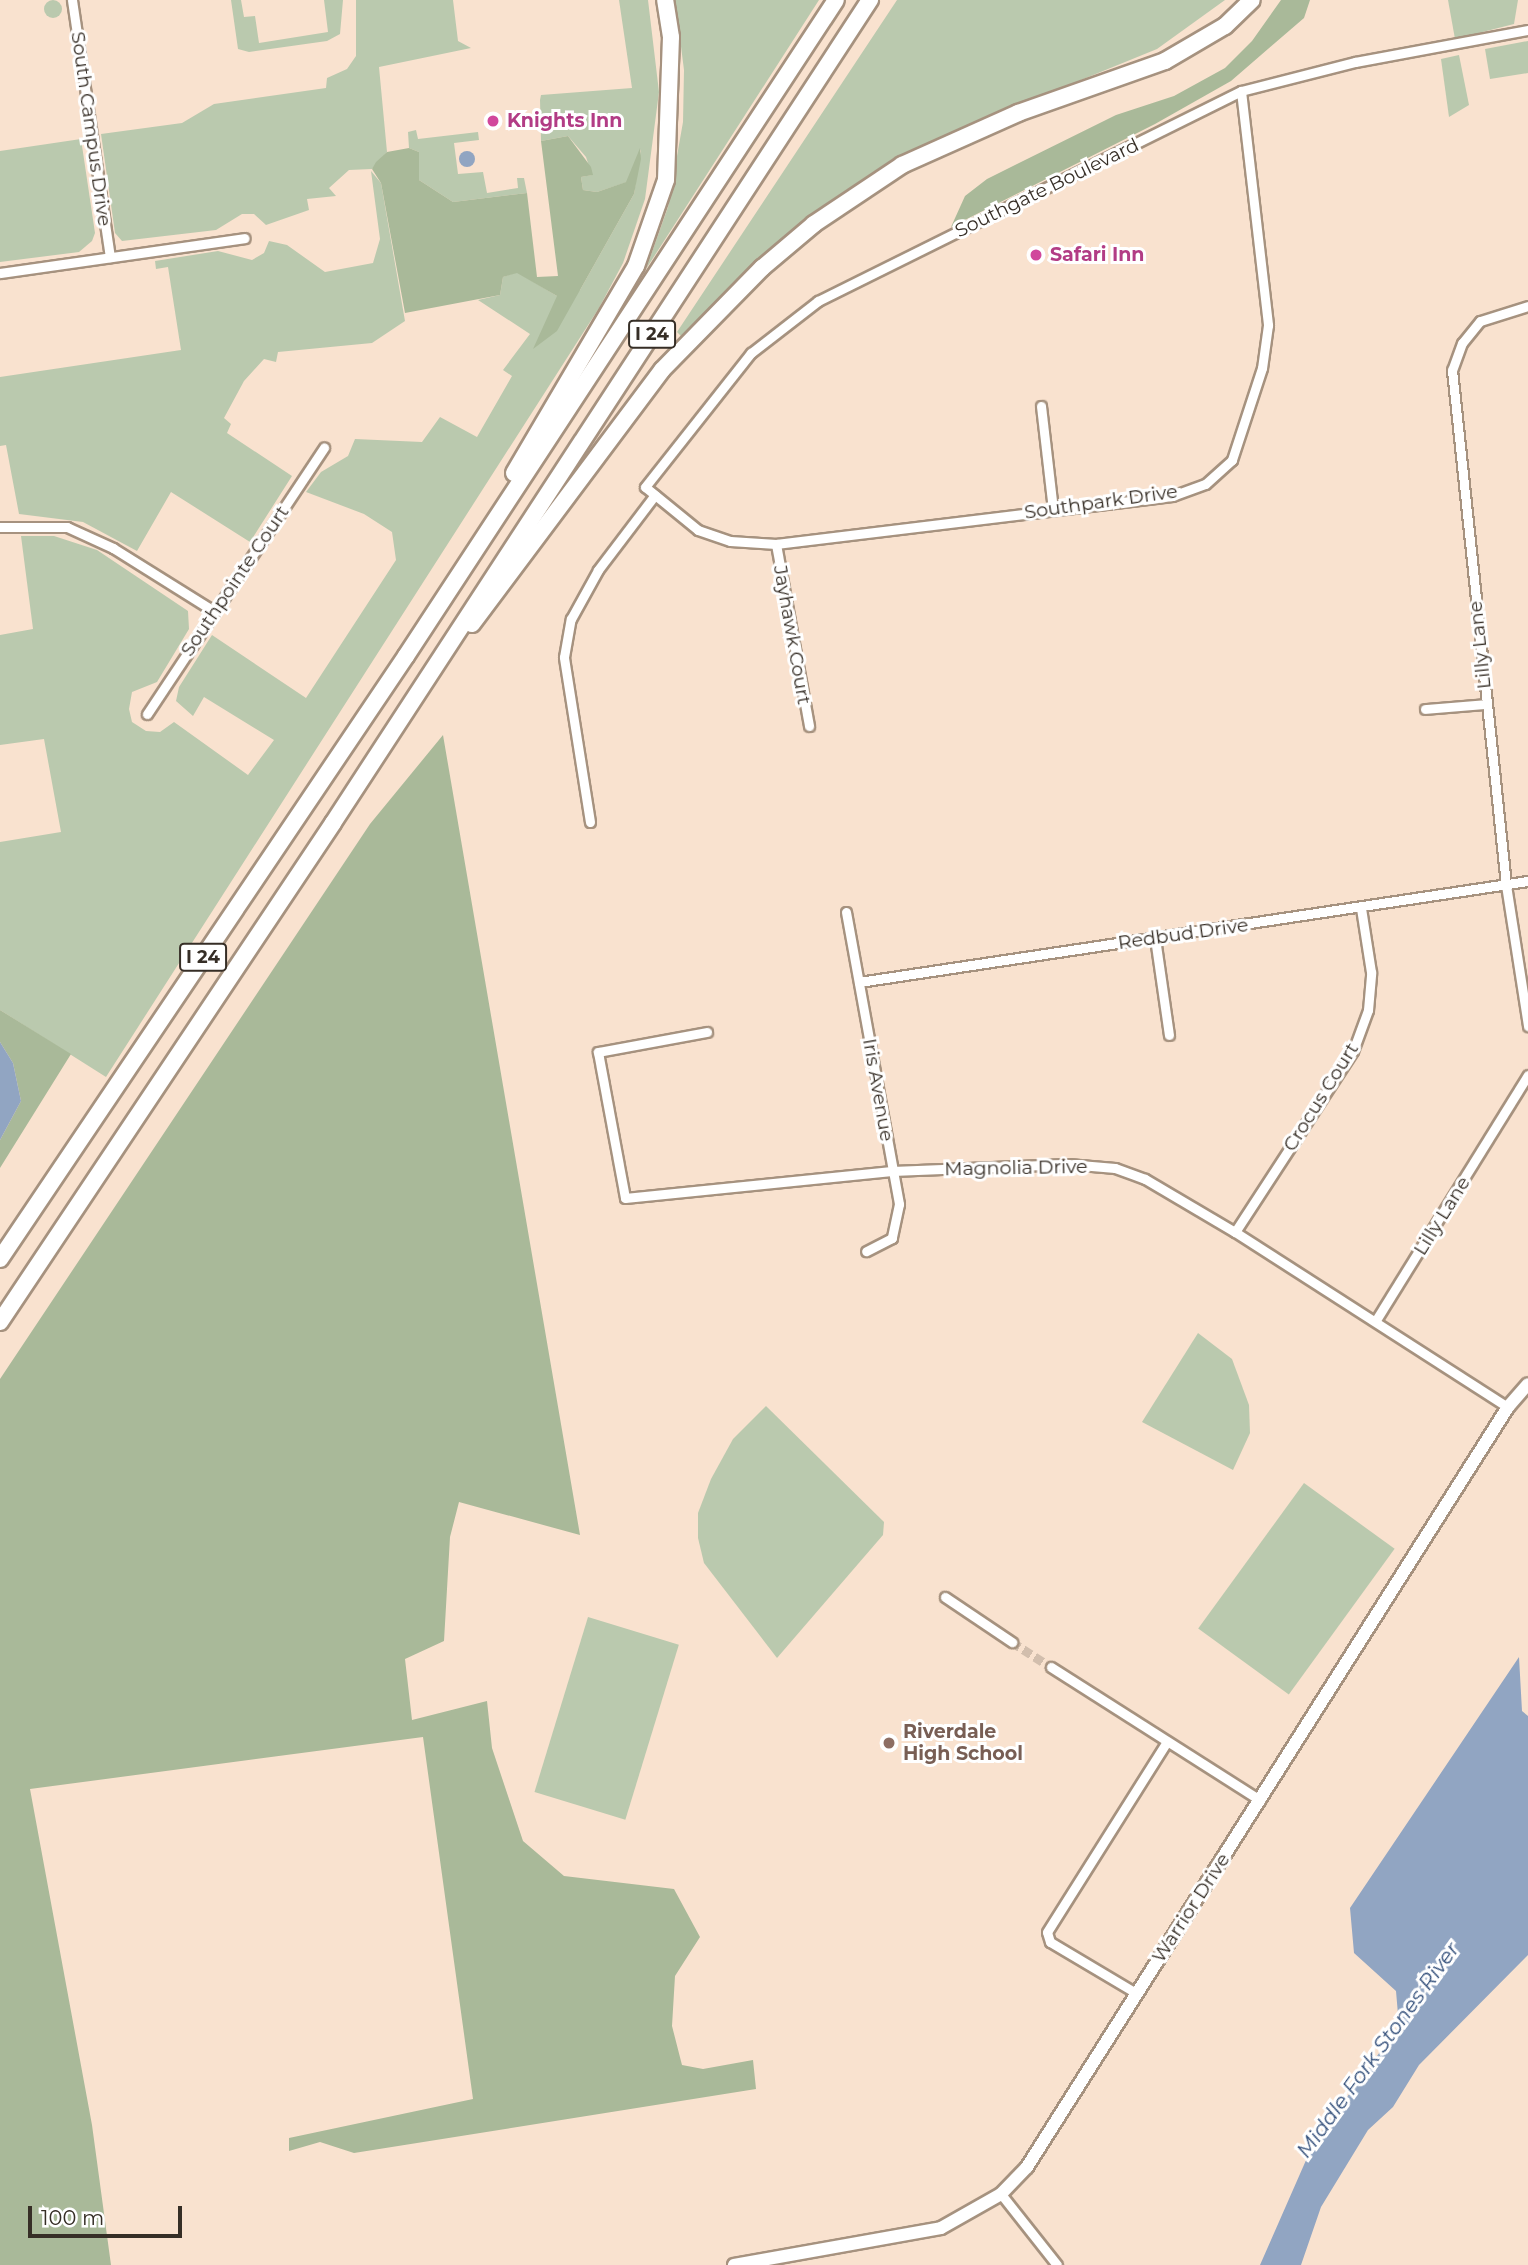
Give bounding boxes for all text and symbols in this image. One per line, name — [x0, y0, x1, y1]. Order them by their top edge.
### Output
street label: South Campus Drive — [66, 30, 116, 228]
place label: Knights Inn — [507, 110, 622, 132]
marker: Knights Inn — [485, 113, 501, 129]
street label: Southgate Boulevard — [951, 134, 1143, 242]
place label: Safari Inn — [1050, 244, 1144, 266]
marker: Safari Inn — [1028, 247, 1044, 263]
road number: I 24 — [628, 320, 676, 348]
street label: Southpark Drive — [1023, 480, 1179, 524]
street label: Southpointe Court — [176, 501, 294, 661]
street label: Jayhawk Court — [769, 564, 815, 706]
street label: Lilly Lane — [1464, 600, 1496, 690]
street label: Redbud Drive — [1116, 914, 1250, 954]
road number: I 24 — [178, 942, 228, 972]
street label: Iris Avenue — [858, 1037, 898, 1143]
street label: Crocus Court — [1279, 1038, 1363, 1156]
street label: Magnolia Drive — [944, 1155, 1088, 1181]
street label: Lilly Lane — [1409, 1172, 1475, 1260]
place label: Riverdale High School — [903, 1721, 1023, 1765]
marker: Riverdale High School — [881, 1735, 897, 1751]
street label: Warrior Drive — [1147, 1849, 1235, 1967]
water label: Middle Fork Stones River — [1291, 1937, 1465, 2163]
scale bar — [32, 2192, 186, 2236]
text: 100 m — [41, 2205, 104, 2230]

